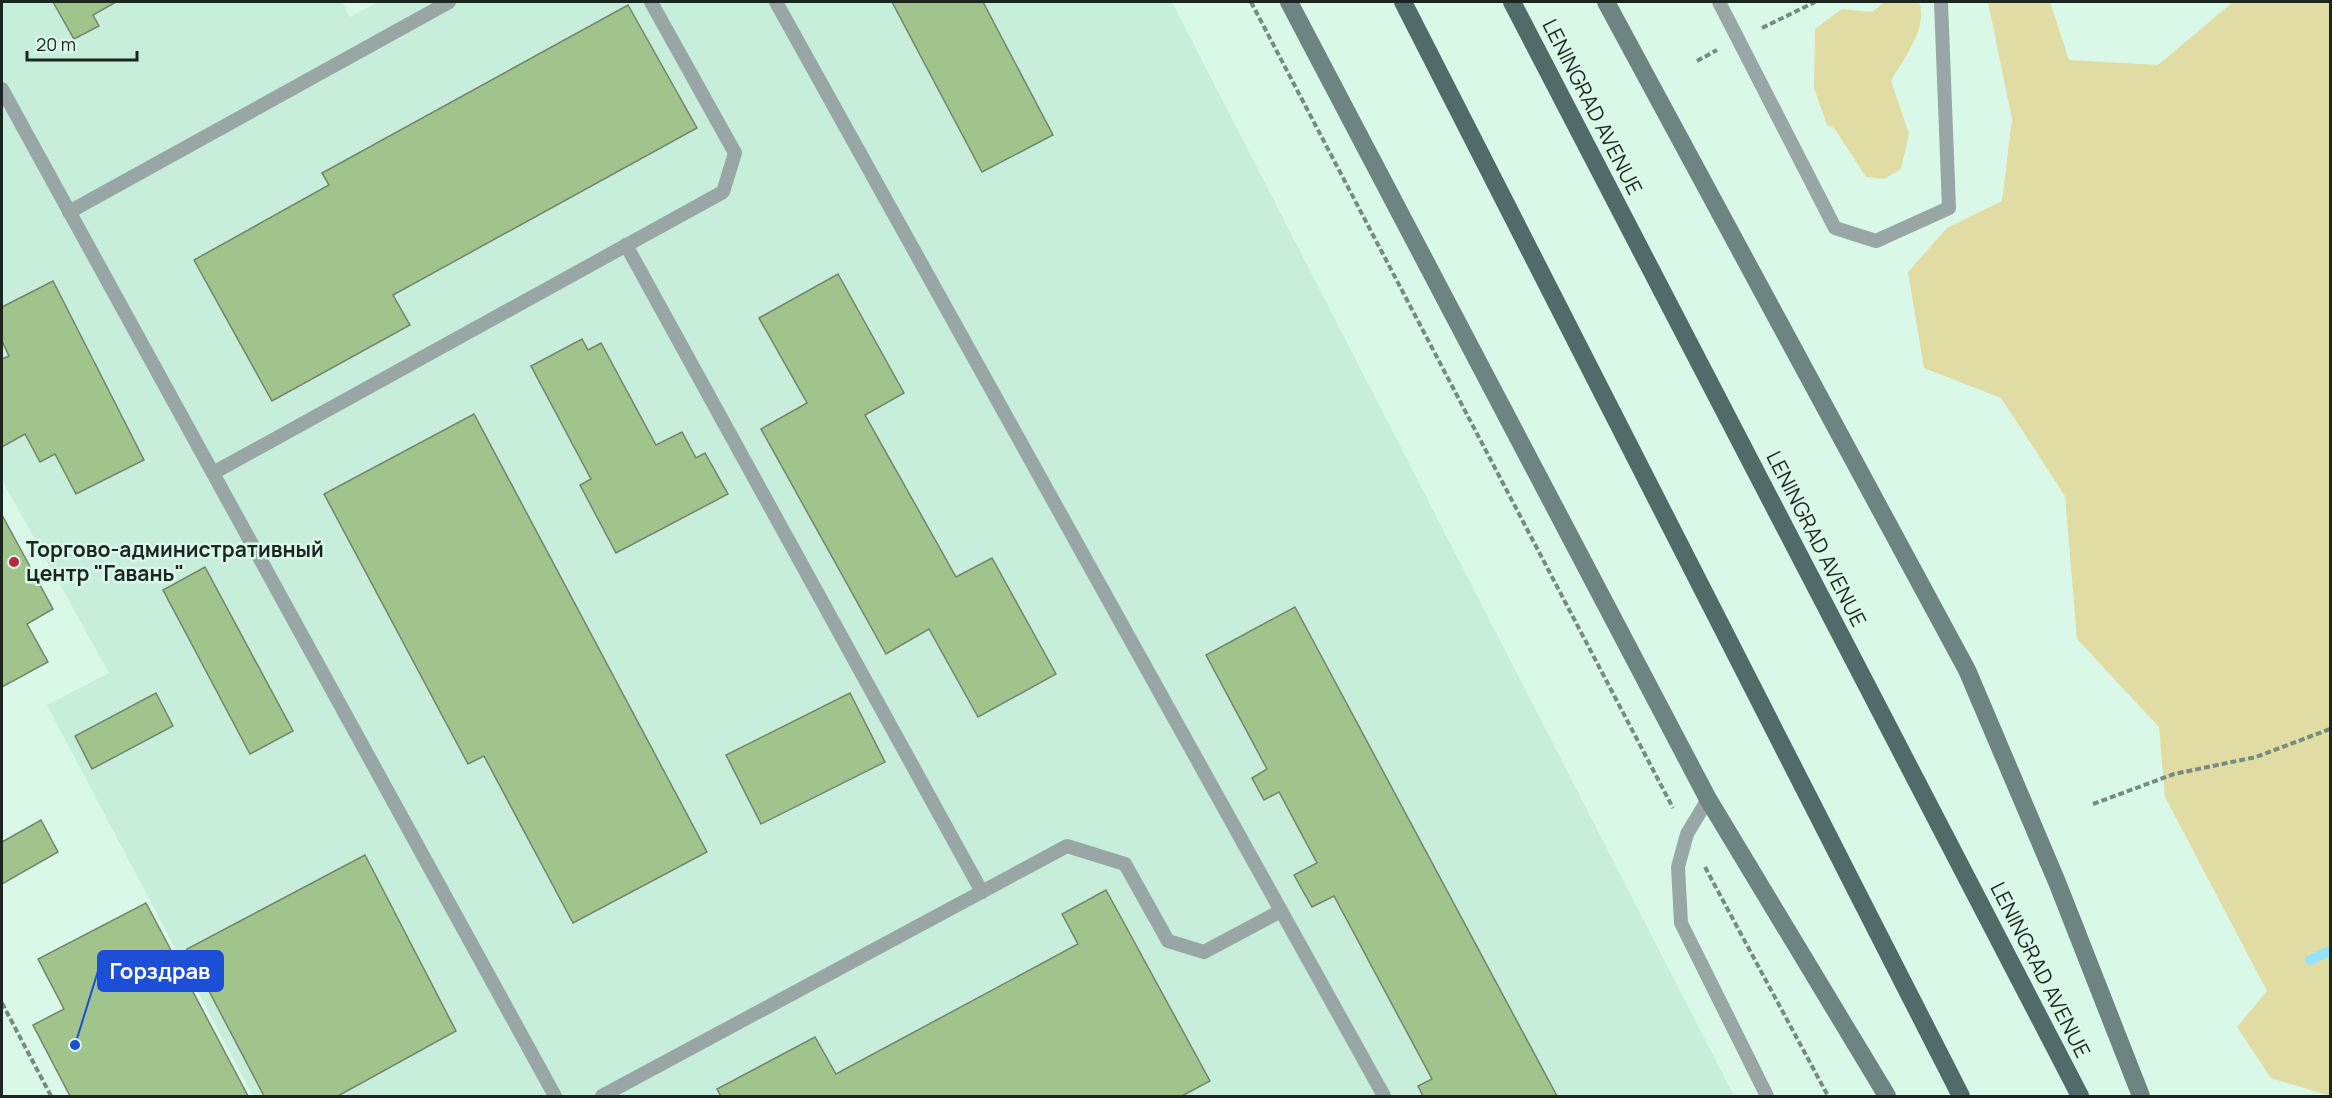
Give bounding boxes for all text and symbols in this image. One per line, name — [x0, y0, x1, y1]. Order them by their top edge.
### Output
street label: LENINGRAD AVENUE — [1536, 14, 1649, 199]
scale bar — [27, 24, 136, 62]
text: 20 m — [36, 32, 76, 56]
street label: LENINGRAD AVENUE — [1760, 446, 1873, 631]
place label: Торгово-административный центр "Гавань" — [26, 535, 324, 587]
marker: Торгово-административный центр "Гавань" — [7, 555, 21, 569]
street label: LENINGRAD AVENUE — [1984, 877, 2097, 1062]
callout: Горздрав — [98, 951, 223, 991]
text: Горздрав — [110, 956, 210, 986]

